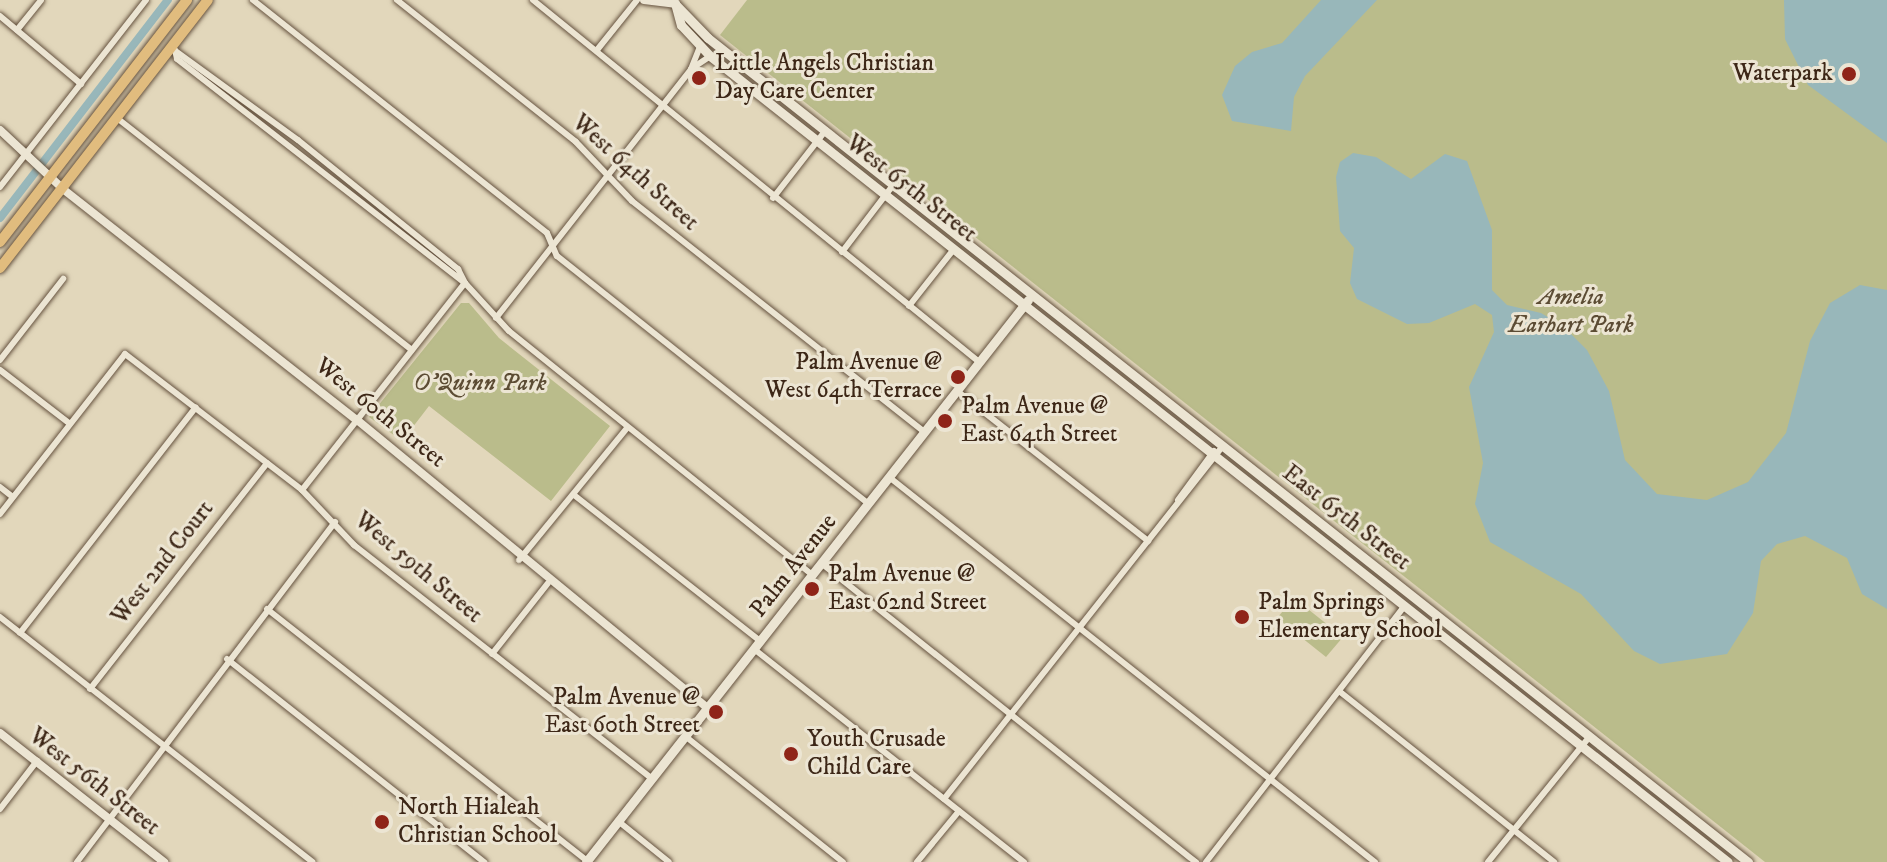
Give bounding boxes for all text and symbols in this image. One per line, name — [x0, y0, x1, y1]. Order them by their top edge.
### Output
place label: Little Angels Christian Day Care Center — [715, 50, 934, 106]
place label: Waterpark — [1733, 60, 1833, 88]
marker: Waterpark — [1840, 65, 1858, 83]
marker: Little Angels Christian Day Care Center — [690, 69, 708, 87]
street label: West 64th Street — [566, 109, 704, 237]
street label: West 65th Street — [840, 129, 982, 249]
park label: Amelia Earhart Park — [1509, 284, 1633, 340]
place label: Palm Avenue @ West 64th Terrace — [765, 349, 942, 405]
street label: West 60th Street — [309, 352, 451, 474]
marker: Palm Avenue @ West 64th Terrace — [949, 368, 967, 386]
park label: O'Quinn Park — [413, 370, 547, 398]
place label: Palm Avenue @ East 64th Street — [961, 393, 1118, 449]
marker: Palm Avenue @ East 64th Street — [936, 412, 954, 430]
street label: East 65th Street — [1276, 459, 1416, 577]
street label: West 2nd Court — [106, 495, 220, 631]
street label: West 59th Street — [348, 506, 488, 630]
street label: Palm Avenue — [745, 508, 843, 624]
place label: Palm Avenue @ East 62nd Street — [828, 561, 987, 617]
marker: Palm Avenue @ East 62nd Street — [803, 580, 821, 598]
place label: Palm Springs Elementary School — [1258, 589, 1442, 645]
marker: Palm Springs Elementary School — [1233, 608, 1251, 626]
place label: Palm Avenue @ East 60th Street — [544, 684, 700, 740]
marker: Palm Avenue @ East 60th Street — [707, 703, 725, 721]
street label: West 56th Street — [23, 722, 165, 842]
place label: Youth Crusade Child Care — [807, 726, 946, 782]
marker: Youth Crusade Child Care — [782, 745, 800, 763]
place label: North Hialeah Christian School — [398, 794, 557, 850]
marker: North Hialeah Christian School — [373, 813, 391, 831]

